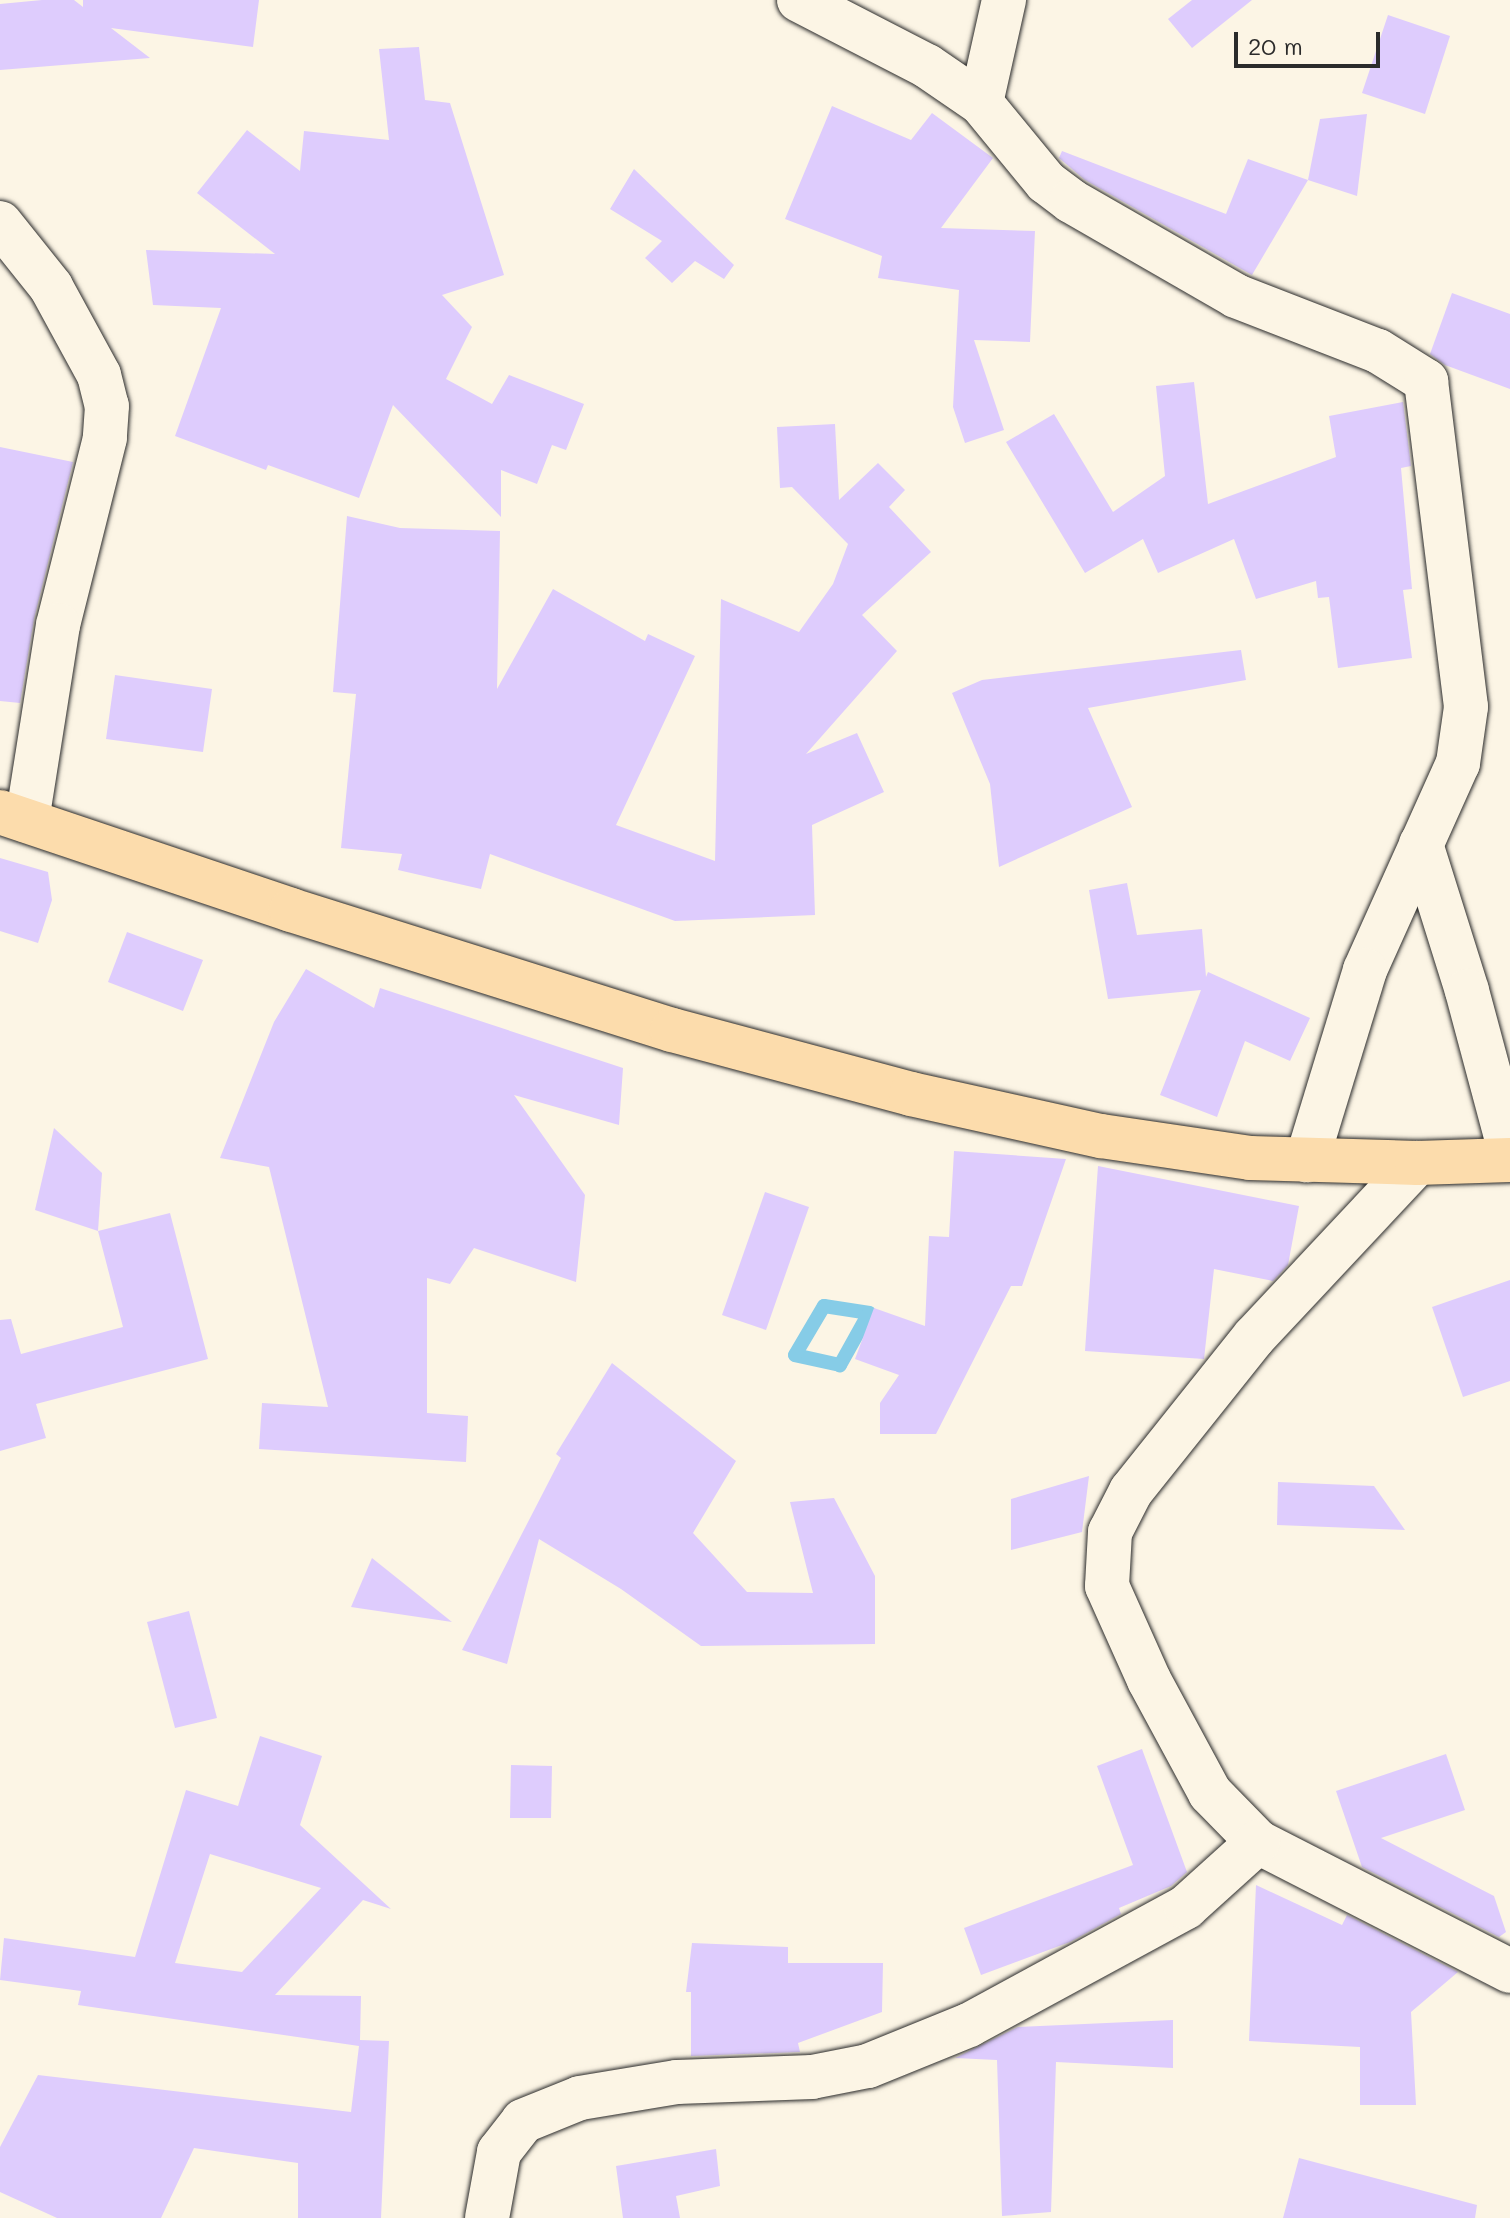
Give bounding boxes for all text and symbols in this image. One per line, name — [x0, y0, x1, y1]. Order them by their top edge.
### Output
scale bar — [1238, 16, 1384, 66]
text: 20 m — [1248, 30, 1303, 61]

